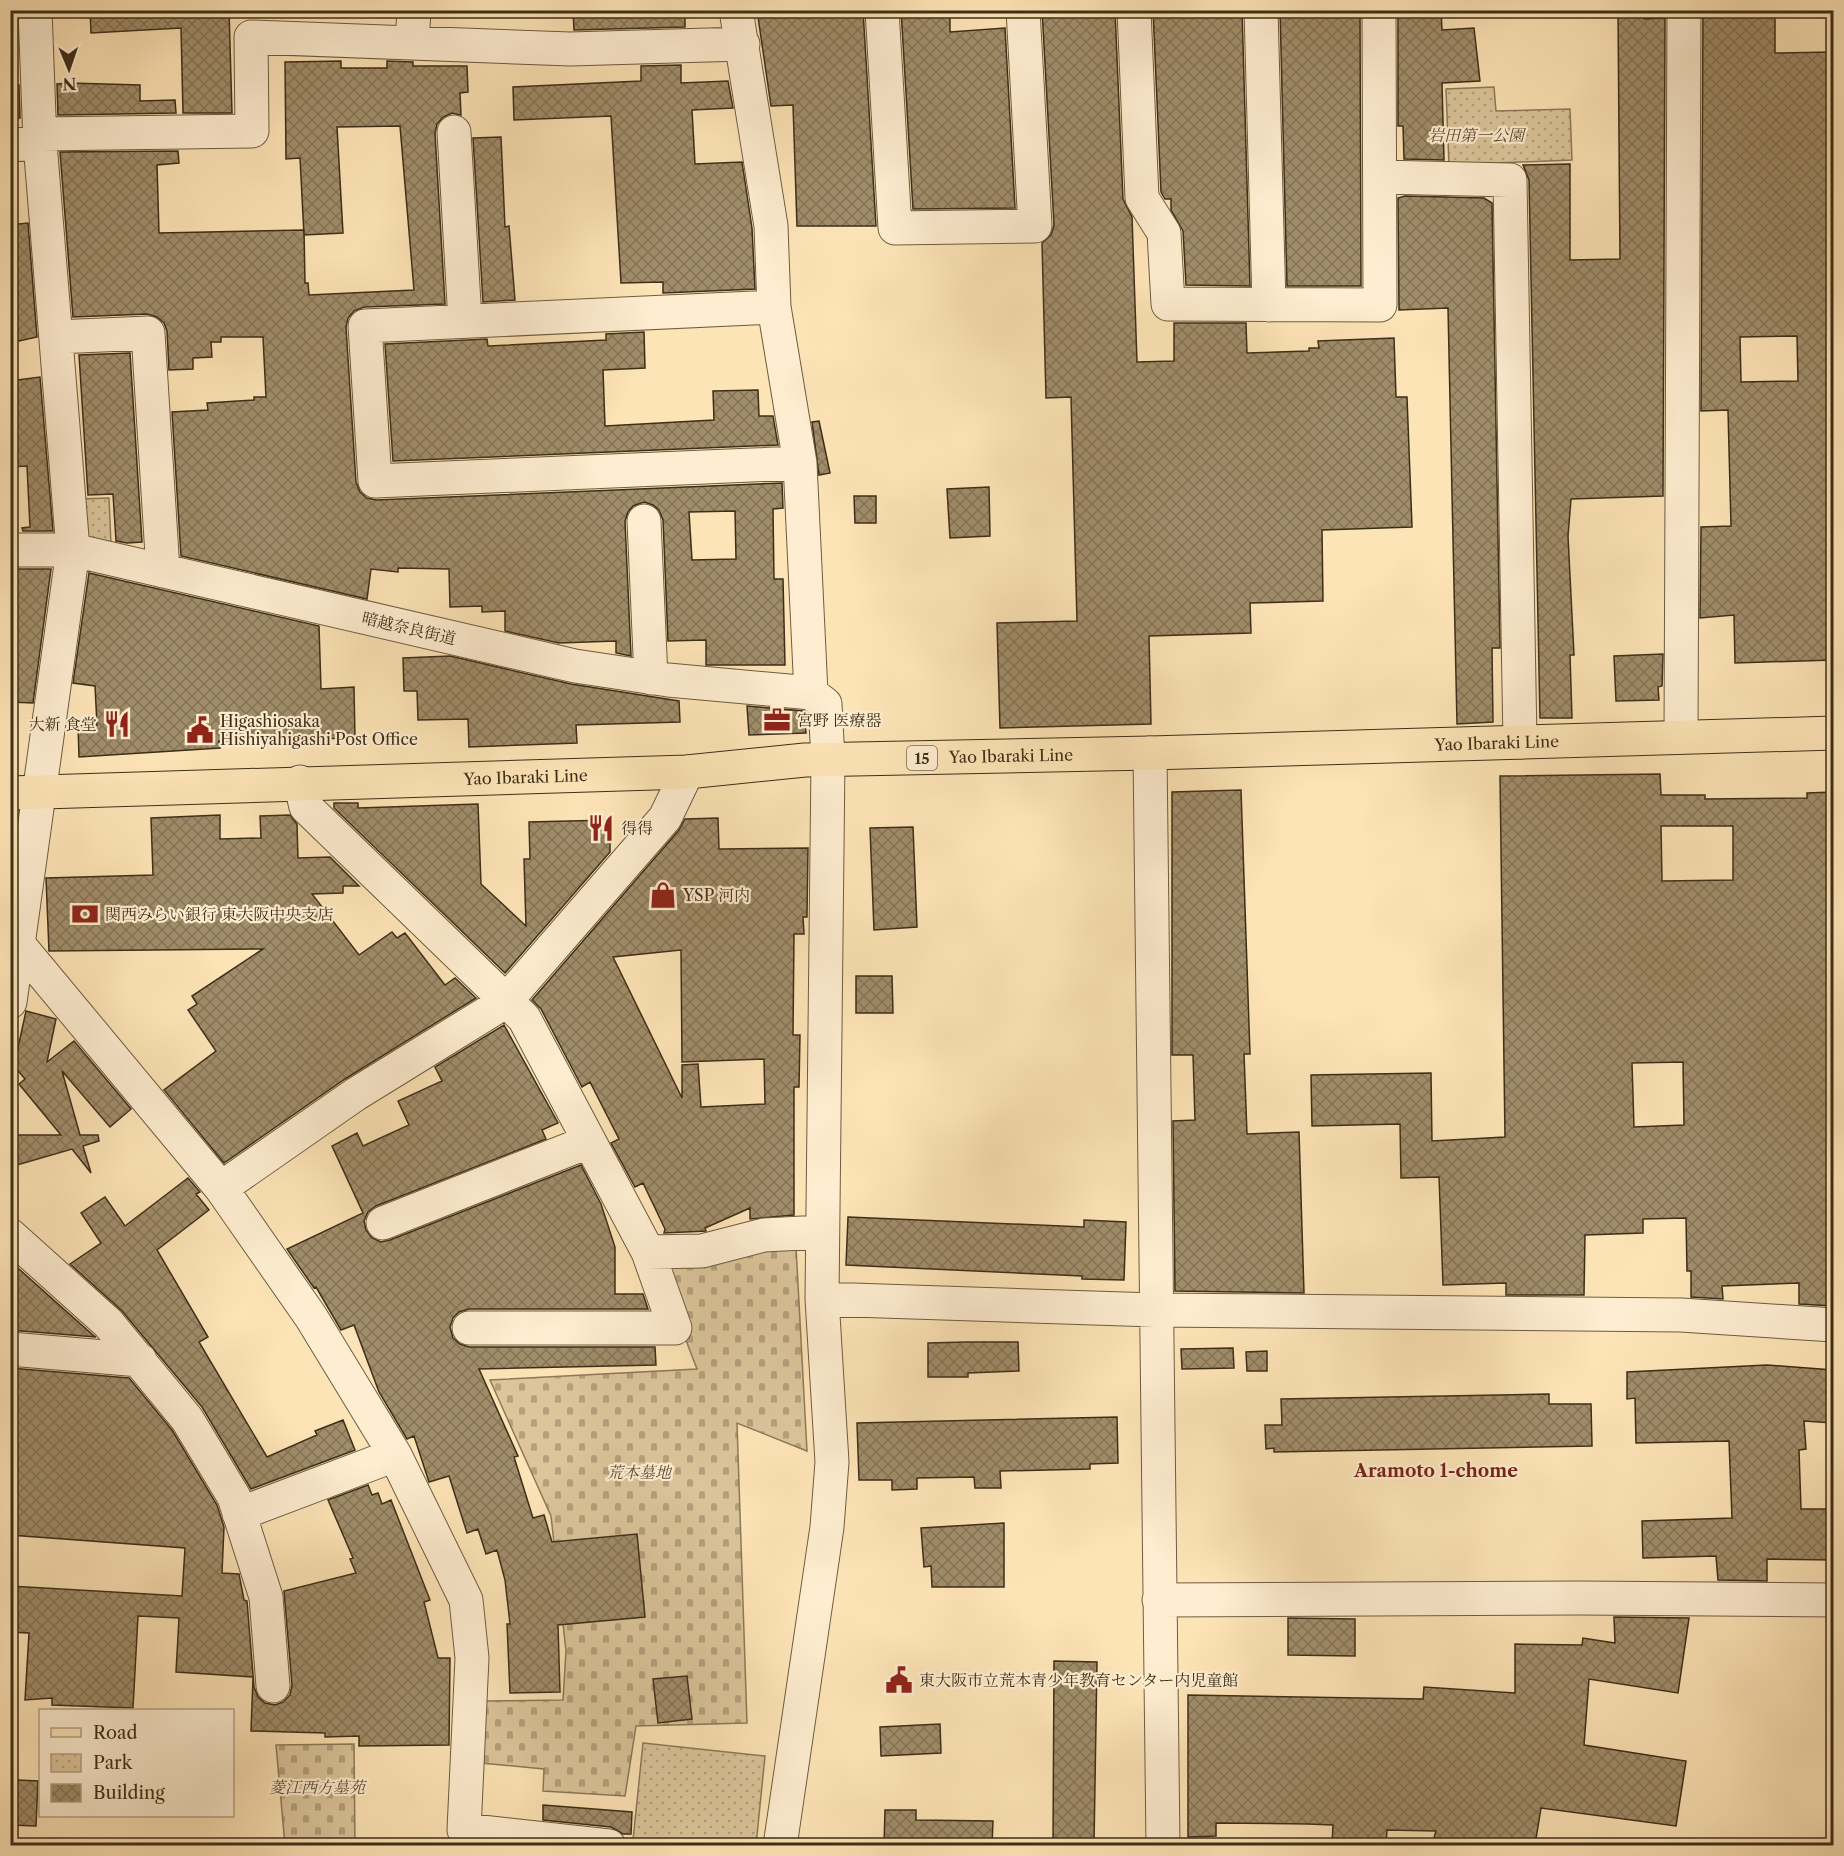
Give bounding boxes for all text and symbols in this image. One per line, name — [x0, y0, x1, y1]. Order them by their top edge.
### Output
north arrow — [39, 39, 99, 99]
text: N — [62, 74, 77, 94]
park label: 岩田第一公園 — [1428, 125, 1527, 145]
street label: 暗越奈良街道 — [360, 607, 458, 649]
office icon: 宮野 医療器 — [762, 705, 792, 735]
restaurant icon: 大新 食堂 — [102, 709, 132, 739]
place label: 宮野 医療器 — [797, 710, 881, 730]
place label: Higashiosaka Hishiyahigashi Post Office — [220, 711, 418, 749]
place label: 大新 食堂 — [29, 714, 97, 734]
public building icon: Higashiosaka Hishiyahigashi Post Office — [185, 715, 215, 745]
street label: Yao Ibaraki Line — [1433, 731, 1559, 755]
street label: Yao Ibaraki Line — [948, 745, 1073, 767]
road number: 15 — [907, 746, 937, 770]
street label: Yao Ibaraki Line — [462, 765, 588, 789]
restaurant icon: 得得 — [586, 813, 616, 843]
place label: 得得 — [621, 818, 653, 838]
shop icon: YSP 河内 — [648, 880, 678, 910]
place label: YSP 河内 — [682, 885, 750, 905]
bank icon: 関西みらい銀行 東大阪中央支店 — [70, 899, 100, 929]
place label: 関西みらい銀行 東大阪中央支店 — [105, 904, 333, 924]
district label: Aramoto 1-chome — [1353, 1460, 1518, 1482]
park label: 荒本墓地 — [607, 1462, 673, 1482]
public building icon: 東大阪市立荒本青少年教育センター内児童館 — [884, 1665, 914, 1695]
place label: 東大阪市立荒本青少年教育センター内児童館 — [919, 1670, 1238, 1690]
legend — [39, 1709, 234, 1817]
text: Road — [93, 1722, 138, 1744]
text: Park — [93, 1752, 134, 1774]
park label: 菱江西方墓苑 — [269, 1777, 368, 1797]
text: Building — [93, 1782, 165, 1804]

